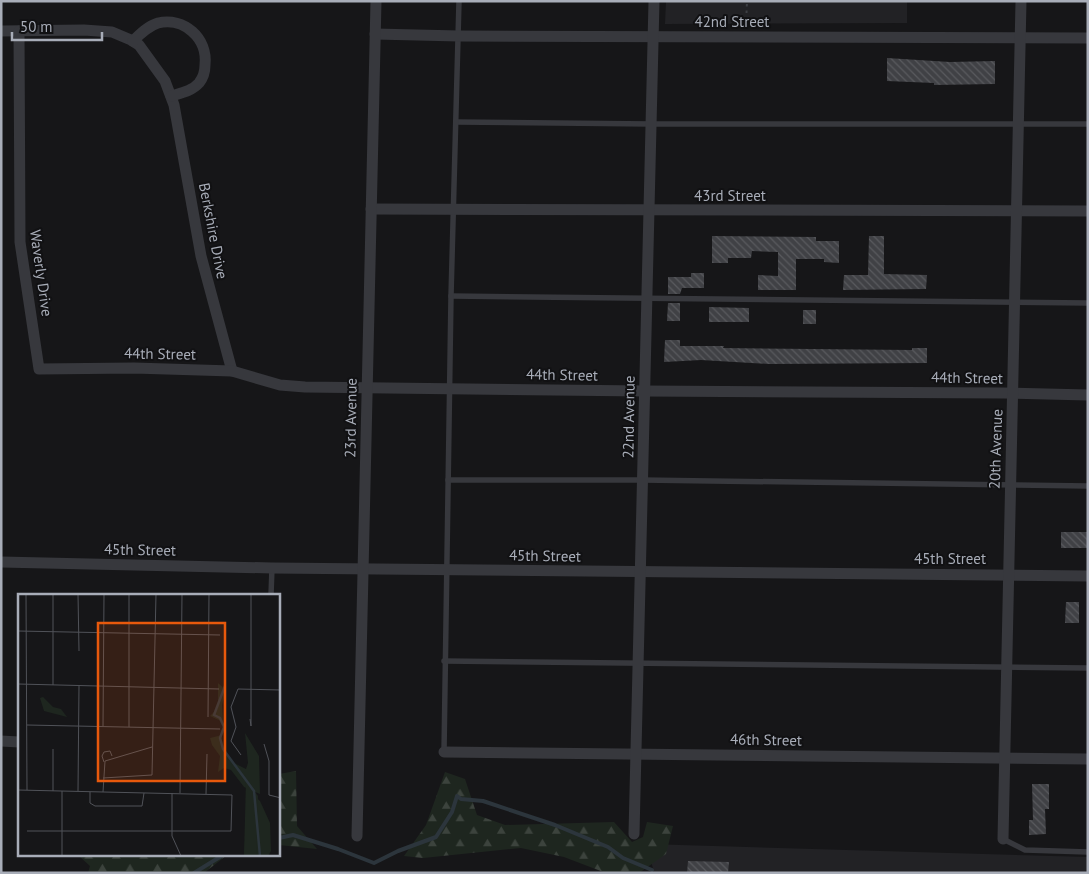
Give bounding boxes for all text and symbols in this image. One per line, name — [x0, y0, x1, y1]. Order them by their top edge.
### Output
scale bar — [12, 10, 102, 42]
street label: 42nd Street — [695, 12, 769, 31]
text: 50 m — [20, 17, 53, 36]
street label: Berkshire Drive — [195, 181, 232, 281]
street label: 43rd Street — [694, 186, 766, 205]
street label: Waverly Drive — [26, 228, 57, 318]
street label: 44th Street — [124, 343, 196, 364]
street label: 44th Street — [526, 364, 598, 385]
street label: 44th Street — [931, 367, 1003, 388]
street label: 22nd Avenue — [618, 375, 639, 459]
street label: 23rd Avenue — [340, 378, 361, 458]
street label: 20th Avenue — [985, 409, 1006, 489]
street label: 45th Street — [104, 539, 176, 560]
street label: 45th Street — [509, 545, 581, 566]
street label: 45th Street — [914, 549, 986, 568]
inset map — [18, 594, 280, 856]
street label: 46th Street — [730, 729, 802, 750]

